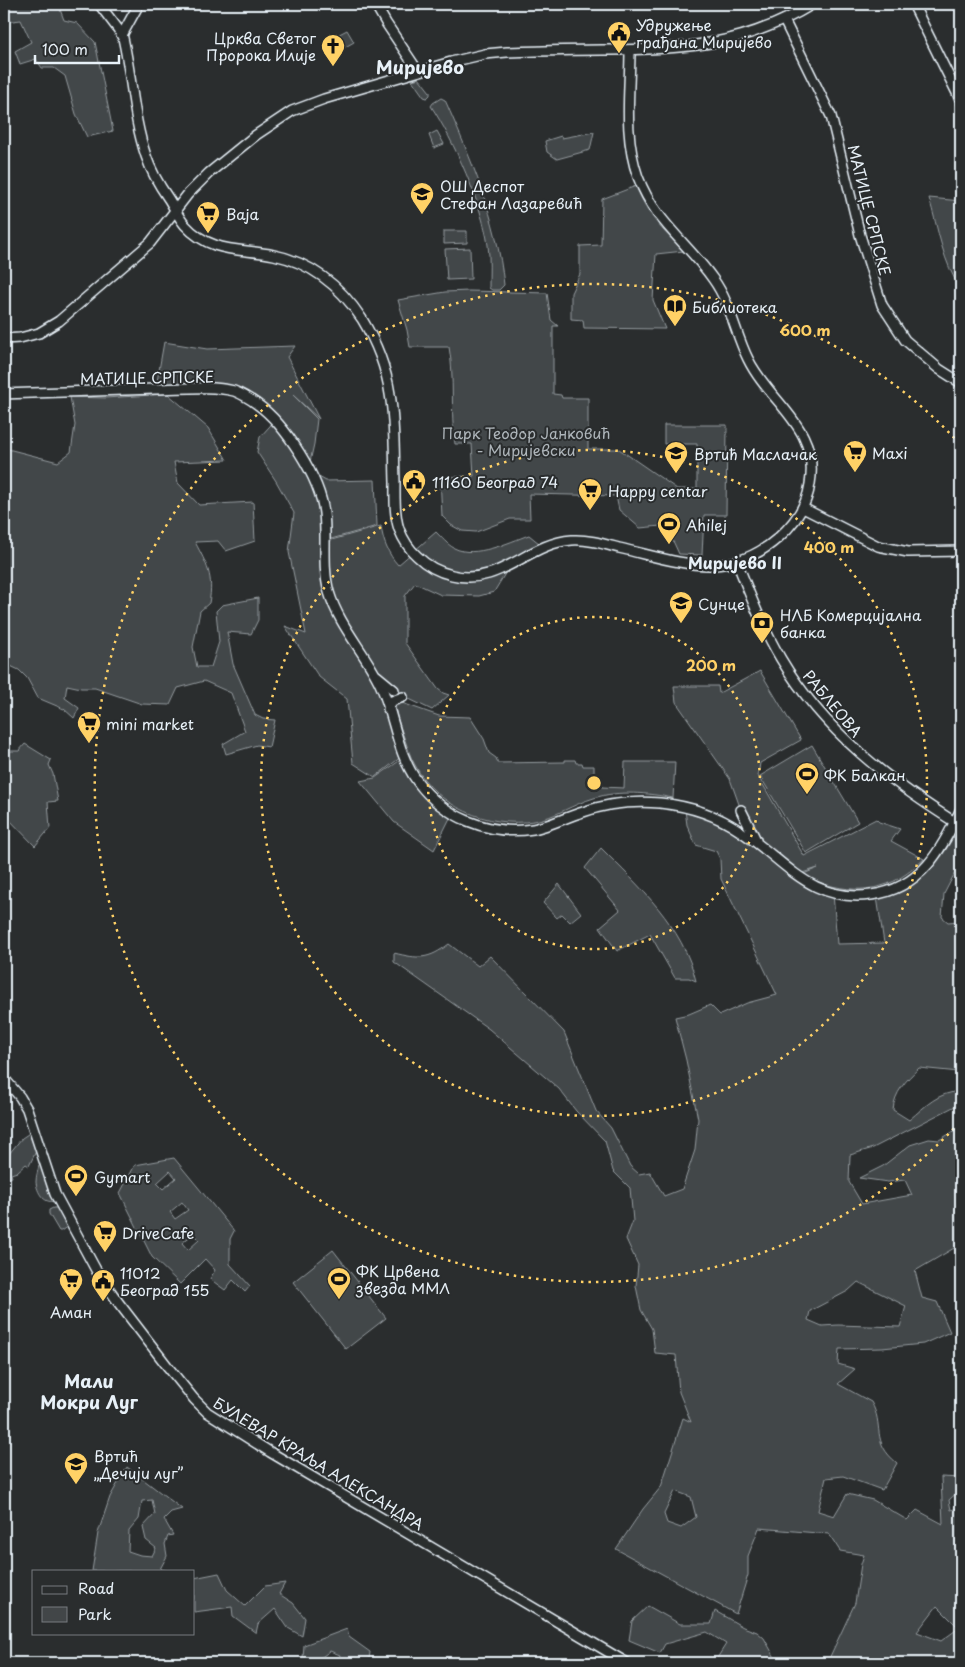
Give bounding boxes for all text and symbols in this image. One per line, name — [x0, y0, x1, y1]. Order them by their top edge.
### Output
place label: Удружење грађана Миријево — [636, 13, 772, 53]
public building icon: Удружење грађана Миријево — [606, 20, 632, 54]
place label: Црква Светог Пророка Илије — [206, 26, 316, 66]
scale bar — [35, 32, 119, 64]
church icon: Црква Светог Пророка Илије — [320, 33, 346, 67]
text: 100 m — [42, 37, 88, 60]
district label: Миријево — [376, 53, 464, 80]
street label: МАТИЦЕ СРПСКЕ — [843, 142, 897, 278]
place label: ОШ Деспот Стефан Лазаревић — [440, 174, 582, 214]
school or university icon: ОШ Деспот Стефан Лазаревић — [409, 181, 435, 215]
supermarket icon: Baja — [195, 200, 221, 234]
place label: Baja — [226, 202, 259, 225]
library icon: Библиотека — [662, 293, 688, 327]
place label: Библиотека — [692, 295, 778, 318]
text: 600 m — [779, 318, 831, 341]
street label: МАТИЦЕ СРПСКЕ — [80, 364, 214, 390]
park label: Парк Теодор Јанковић - Миријевски — [442, 421, 610, 461]
supermarket icon: Maxi — [842, 439, 868, 473]
school or university icon: Вртић Маслачак — [663, 440, 689, 474]
place label: Maxi — [872, 441, 908, 464]
place label: Вртић Маслачак — [694, 442, 817, 465]
public building icon: 11160 Београд 74 — [401, 468, 427, 502]
place label: 11160 Београд 74 — [432, 470, 558, 493]
supermarket icon: Happy centar — [577, 477, 603, 511]
place label: Happy centar — [608, 479, 708, 502]
sports icon: Ahilej — [656, 511, 682, 545]
place label: Ahilej — [686, 513, 727, 536]
text: 400 m — [804, 535, 854, 558]
district label: Миријево II — [688, 550, 782, 574]
school or university icon: Сунце — [668, 590, 694, 624]
place label: Сунце — [698, 592, 745, 615]
place label: НЛБ Комерцијална банка — [780, 603, 922, 643]
bank icon: НЛБ Комерцијална банка — [749, 610, 775, 644]
text: 200 m — [686, 653, 736, 676]
street label: РАБЛЕОВА — [798, 664, 868, 742]
supermarket icon: mini market — [76, 710, 102, 744]
place label: mini market — [106, 712, 194, 735]
sports icon: ФК Балкан — [794, 761, 820, 795]
place label: ФК Балкан — [824, 763, 906, 786]
centre of rings — [585, 774, 603, 792]
sports icon: Gymart — [63, 1163, 89, 1197]
place label: Gymart — [94, 1165, 150, 1188]
supermarket icon: DriveCafe — [92, 1219, 118, 1253]
place label: DriveCafe — [122, 1221, 194, 1244]
place label: ФК Црвена звезда ММЛ — [355, 1259, 450, 1299]
place label: 11012 Београд 155 — [120, 1261, 209, 1301]
sports icon: ФК Црвена звезда ММЛ — [326, 1266, 352, 1300]
supermarket icon: Аман — [58, 1267, 84, 1301]
public building icon: 11012 Београд 155 — [90, 1268, 116, 1302]
place label: Аман — [50, 1300, 92, 1323]
district label: Мали Мокри Луг — [40, 1367, 138, 1415]
street label: БУЛЕВАР КРАЉА АЛЕКСАНДРА — [209, 1391, 429, 1535]
place label: Вртић „Дечији луг” — [94, 1444, 184, 1484]
school or university icon: Вртић „Дечији луг” — [63, 1451, 89, 1485]
legend — [32, 1570, 195, 1634]
text: Road — [78, 1576, 114, 1599]
text: Park — [78, 1602, 112, 1625]

